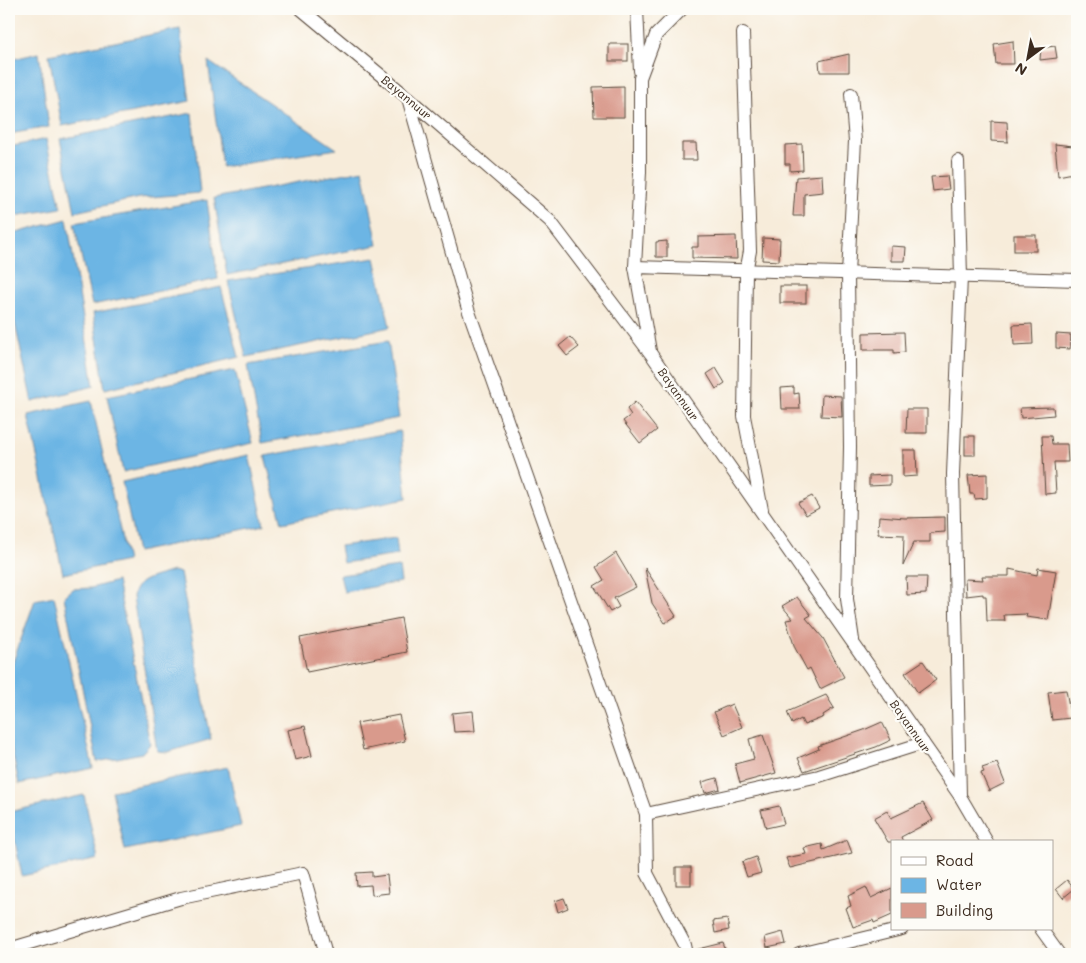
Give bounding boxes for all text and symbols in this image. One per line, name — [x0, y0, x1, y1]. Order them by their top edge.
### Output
north arrow — [1004, 32, 1054, 82]
text: N — [1011, 59, 1030, 80]
street label: Bayannuur — [378, 71, 436, 123]
street label: Bayannuur — [655, 364, 703, 424]
street label: Bayannuur — [887, 696, 935, 756]
legend — [891, 840, 1054, 930]
text: Road — [936, 850, 973, 870]
text: Water — [936, 874, 982, 894]
text: Building — [936, 900, 993, 920]

